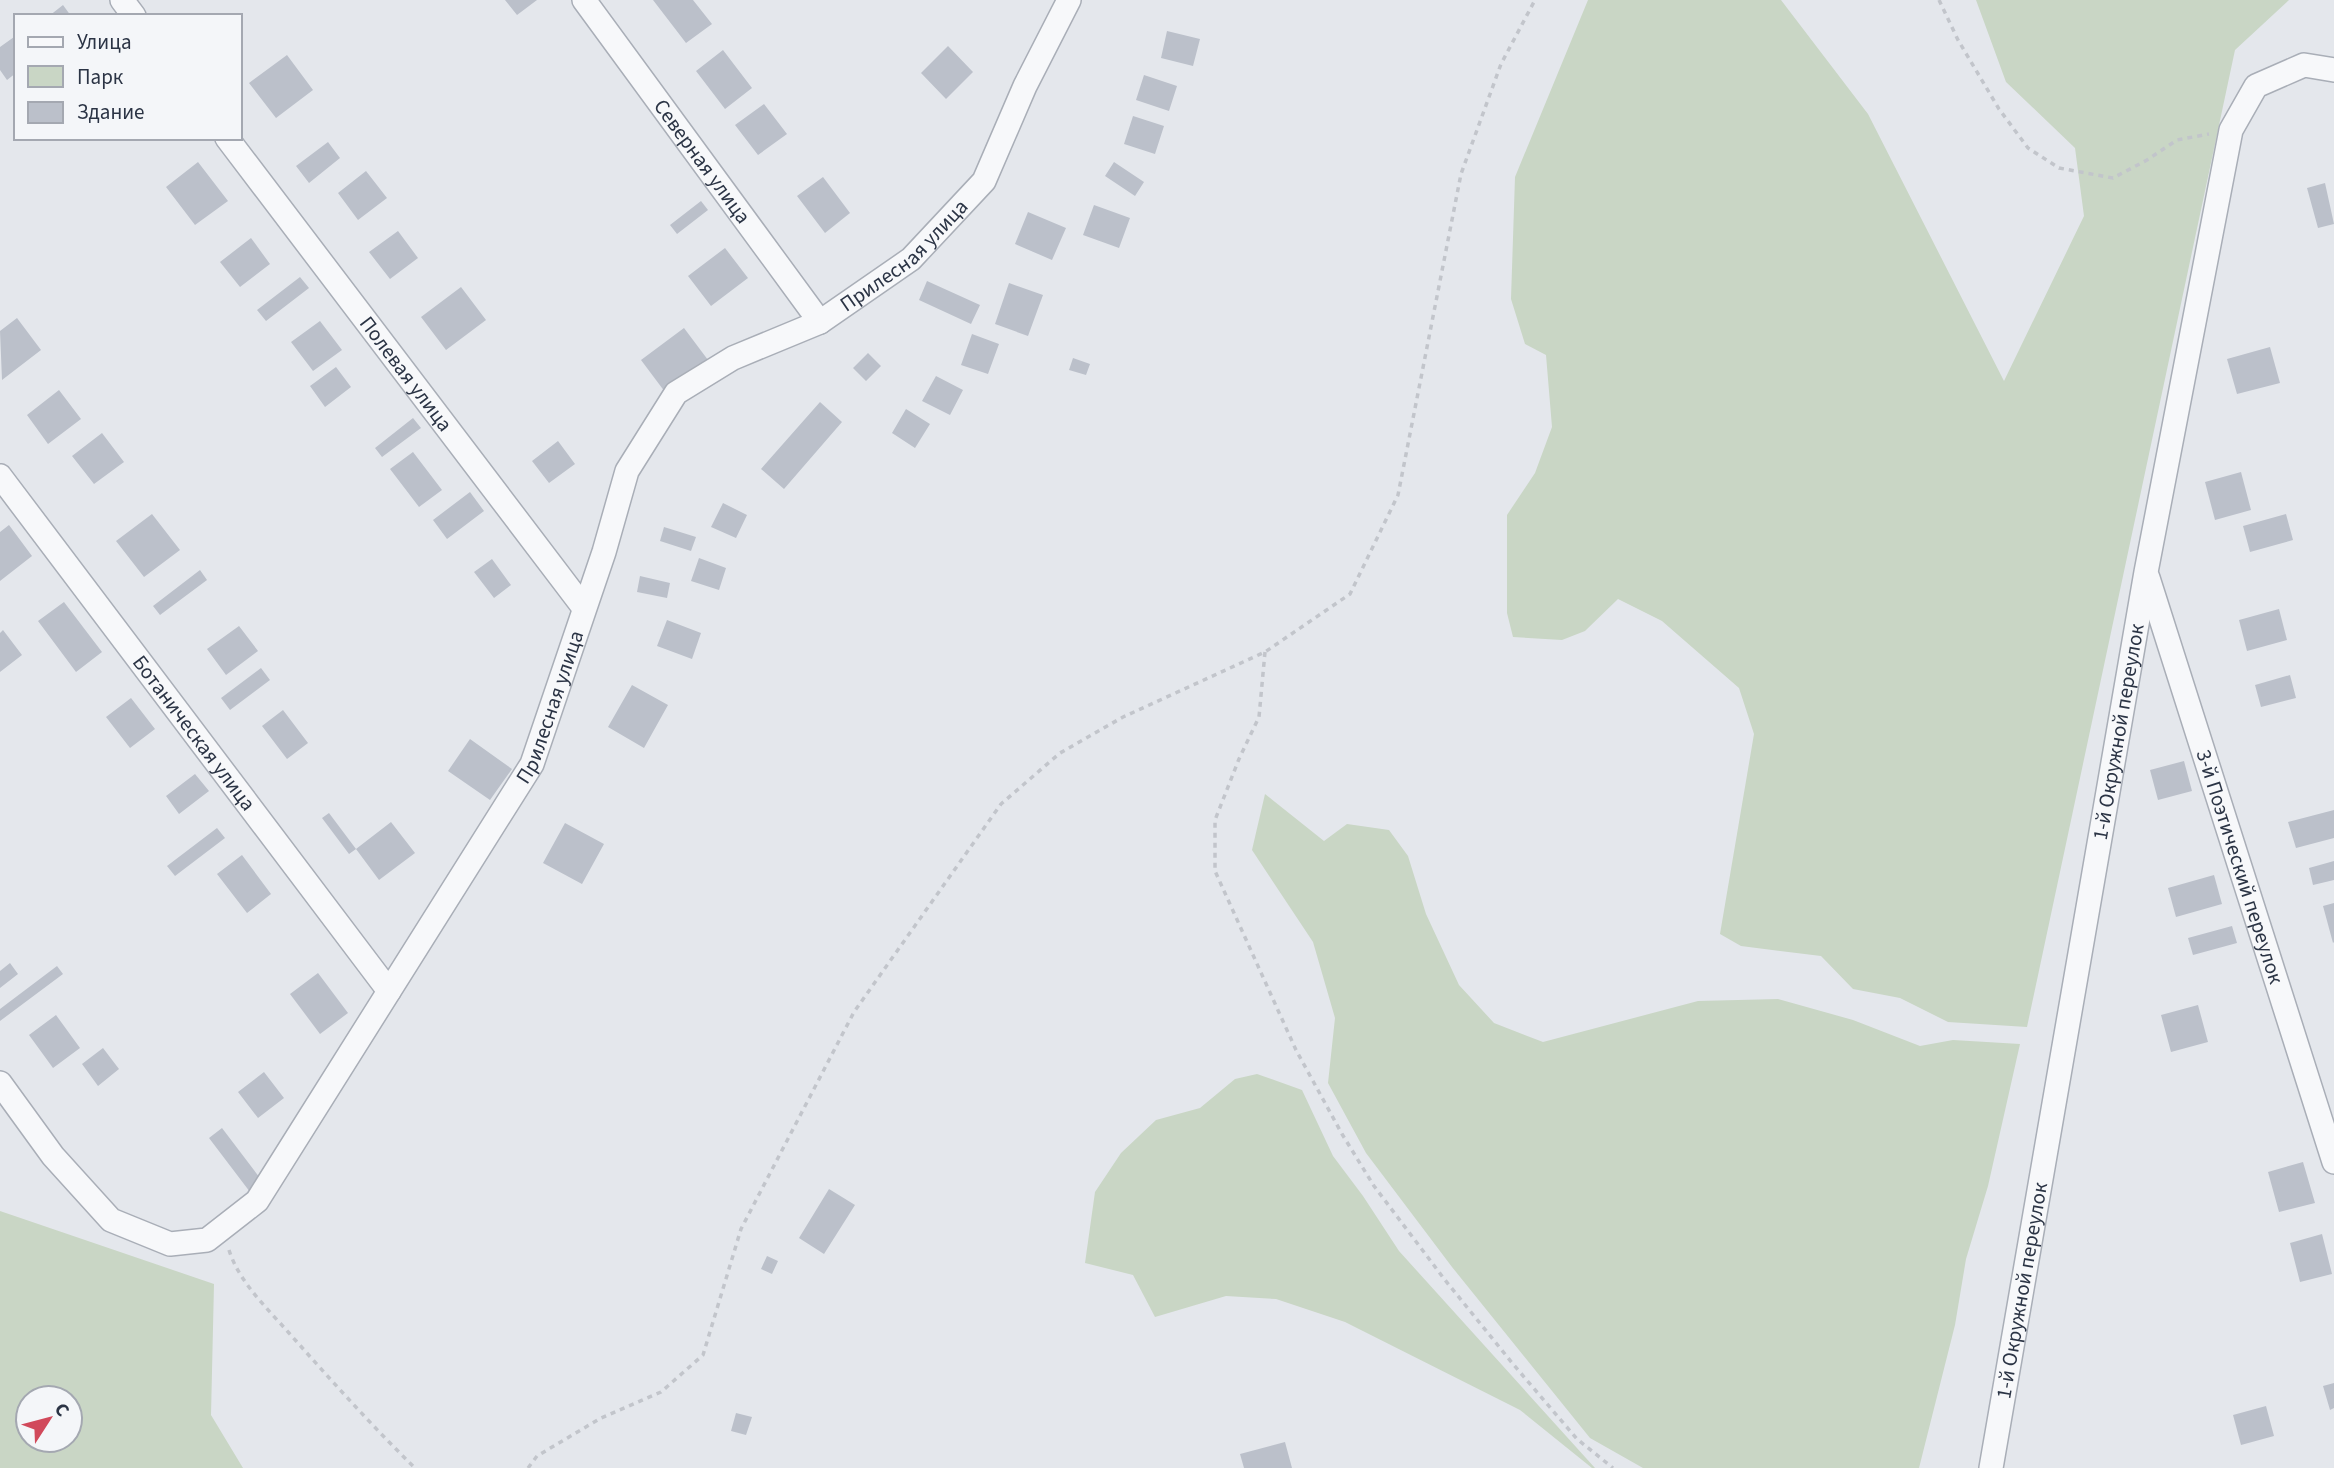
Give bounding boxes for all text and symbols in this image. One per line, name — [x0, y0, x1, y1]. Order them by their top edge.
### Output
legend — [14, 14, 242, 140]
text: Улица — [77, 27, 132, 57]
text: Парк — [77, 62, 124, 92]
street label: Северная улица — [646, 93, 758, 230]
text: Здание — [77, 97, 145, 127]
street label: Прилесная улица — [834, 192, 975, 319]
street label: Полевая улица — [352, 310, 460, 438]
street label: 1-й Окружной переулок — [2085, 621, 2152, 842]
street label: Прилесная улица — [508, 626, 591, 789]
street label: Ботаническая улица — [125, 649, 263, 817]
street label: 3-й Поэтический переулок — [2189, 746, 2291, 988]
street label: 1-й Окружной переулок — [1988, 1180, 2055, 1401]
north arrow — [14, 1384, 84, 1454]
text: С — [47, 1397, 76, 1422]

